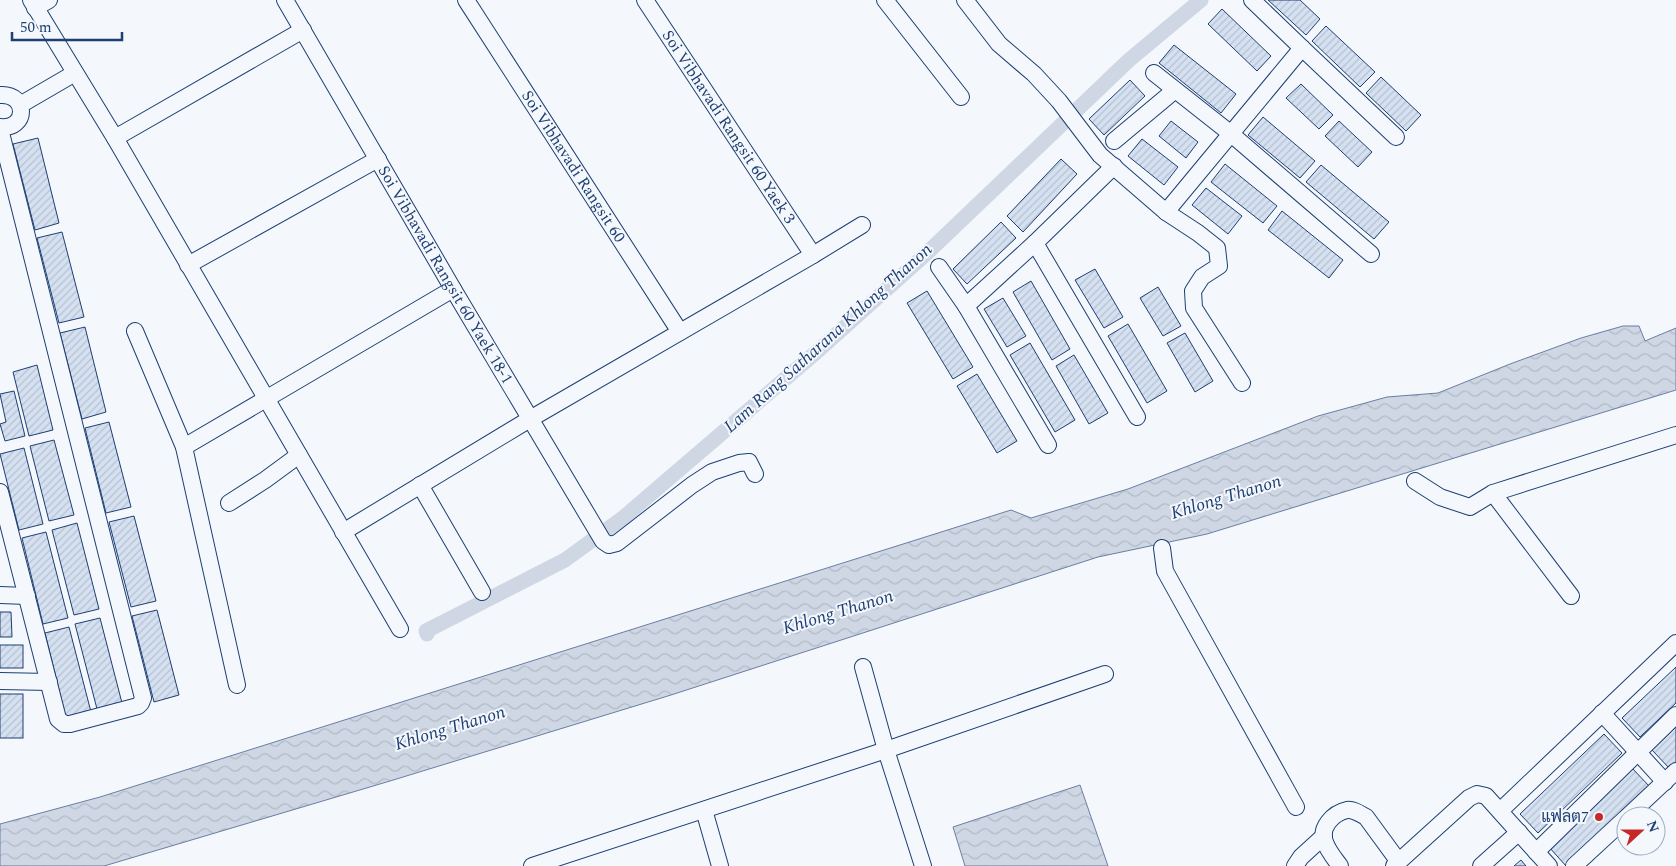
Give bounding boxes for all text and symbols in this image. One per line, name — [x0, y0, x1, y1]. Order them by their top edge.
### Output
scale bar — [12, 10, 122, 42]
text: 50 m — [20, 16, 52, 39]
street label: Soi Vibhavadi Rangsit 60 Yaek 3 — [656, 25, 801, 229]
street label: Soi Vibhavadi Rangsit 60 — [515, 86, 631, 247]
street label: Soi Vibhavadi Rangsit 60 Yaek 18-1 — [372, 161, 519, 389]
water label: Lam Rang Satharana Khlong Thanon — [717, 236, 939, 439]
water label: Khlong Thanon — [1167, 467, 1285, 527]
water label: Khlong Thanon — [779, 582, 897, 642]
water label: Khlong Thanon — [391, 698, 509, 758]
place label: แฟลต7 — [1541, 805, 1589, 829]
north arrow — [1616, 806, 1666, 856]
marker: แฟลต7 — [1593, 811, 1605, 823]
text: N — [1641, 817, 1665, 836]

